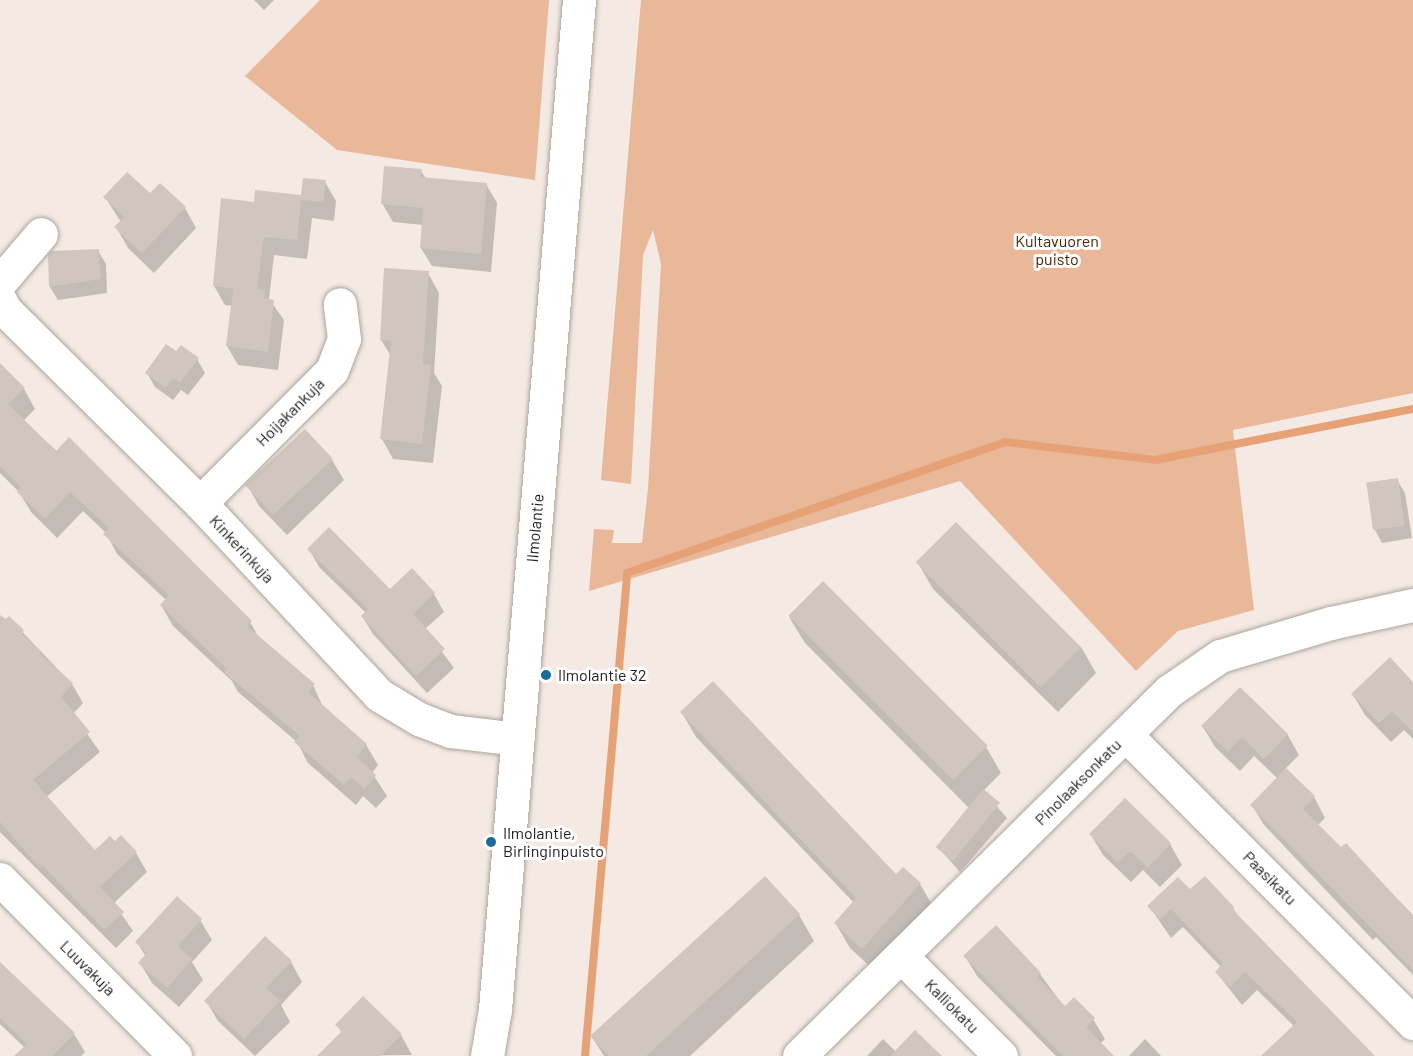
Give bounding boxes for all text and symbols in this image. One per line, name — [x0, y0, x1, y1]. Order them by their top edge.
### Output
park label: Kultavuoren puisto — [1015, 231, 1099, 269]
street label: Hoijakankuja — [252, 374, 328, 450]
street label: Ilmolantie — [522, 493, 548, 563]
street label: Kinkerinkuja — [206, 511, 278, 587]
place label: Ilmolantie 32 — [558, 665, 647, 685]
marker: Ilmolantie 32 — [539, 668, 553, 682]
street label: Pinolaaksonkatu — [1031, 735, 1125, 829]
place label: Ilmolantie, Birlinginpuisto — [503, 823, 604, 861]
marker: Ilmolantie, Birlinginpuisto — [484, 835, 498, 849]
street label: Paasikatu — [1239, 847, 1301, 909]
street label: Luuvakuja — [56, 936, 120, 1000]
street label: Kalliokatu — [921, 975, 983, 1037]

